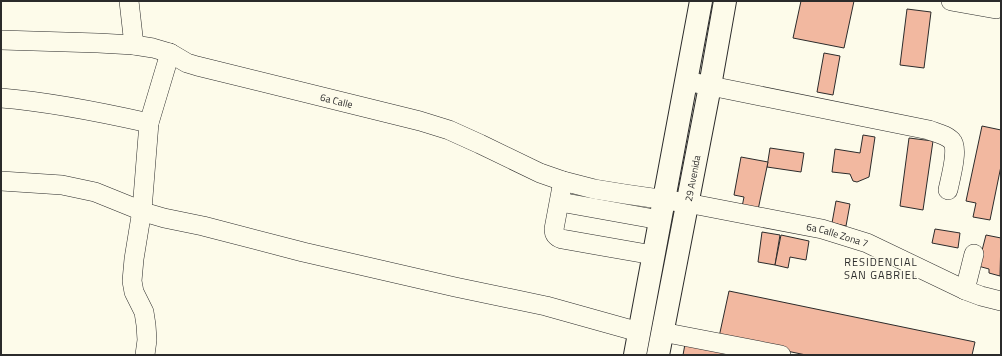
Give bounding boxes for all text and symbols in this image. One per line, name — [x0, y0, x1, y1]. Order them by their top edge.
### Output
street label: 6a Calle — [319, 90, 354, 112]
street label: 29 Avenida — [681, 154, 704, 203]
street label: 6a Calle Zona 7 — [805, 219, 870, 251]
district label: RESIDENCIAL SAN GABRIEL — [844, 254, 918, 283]

